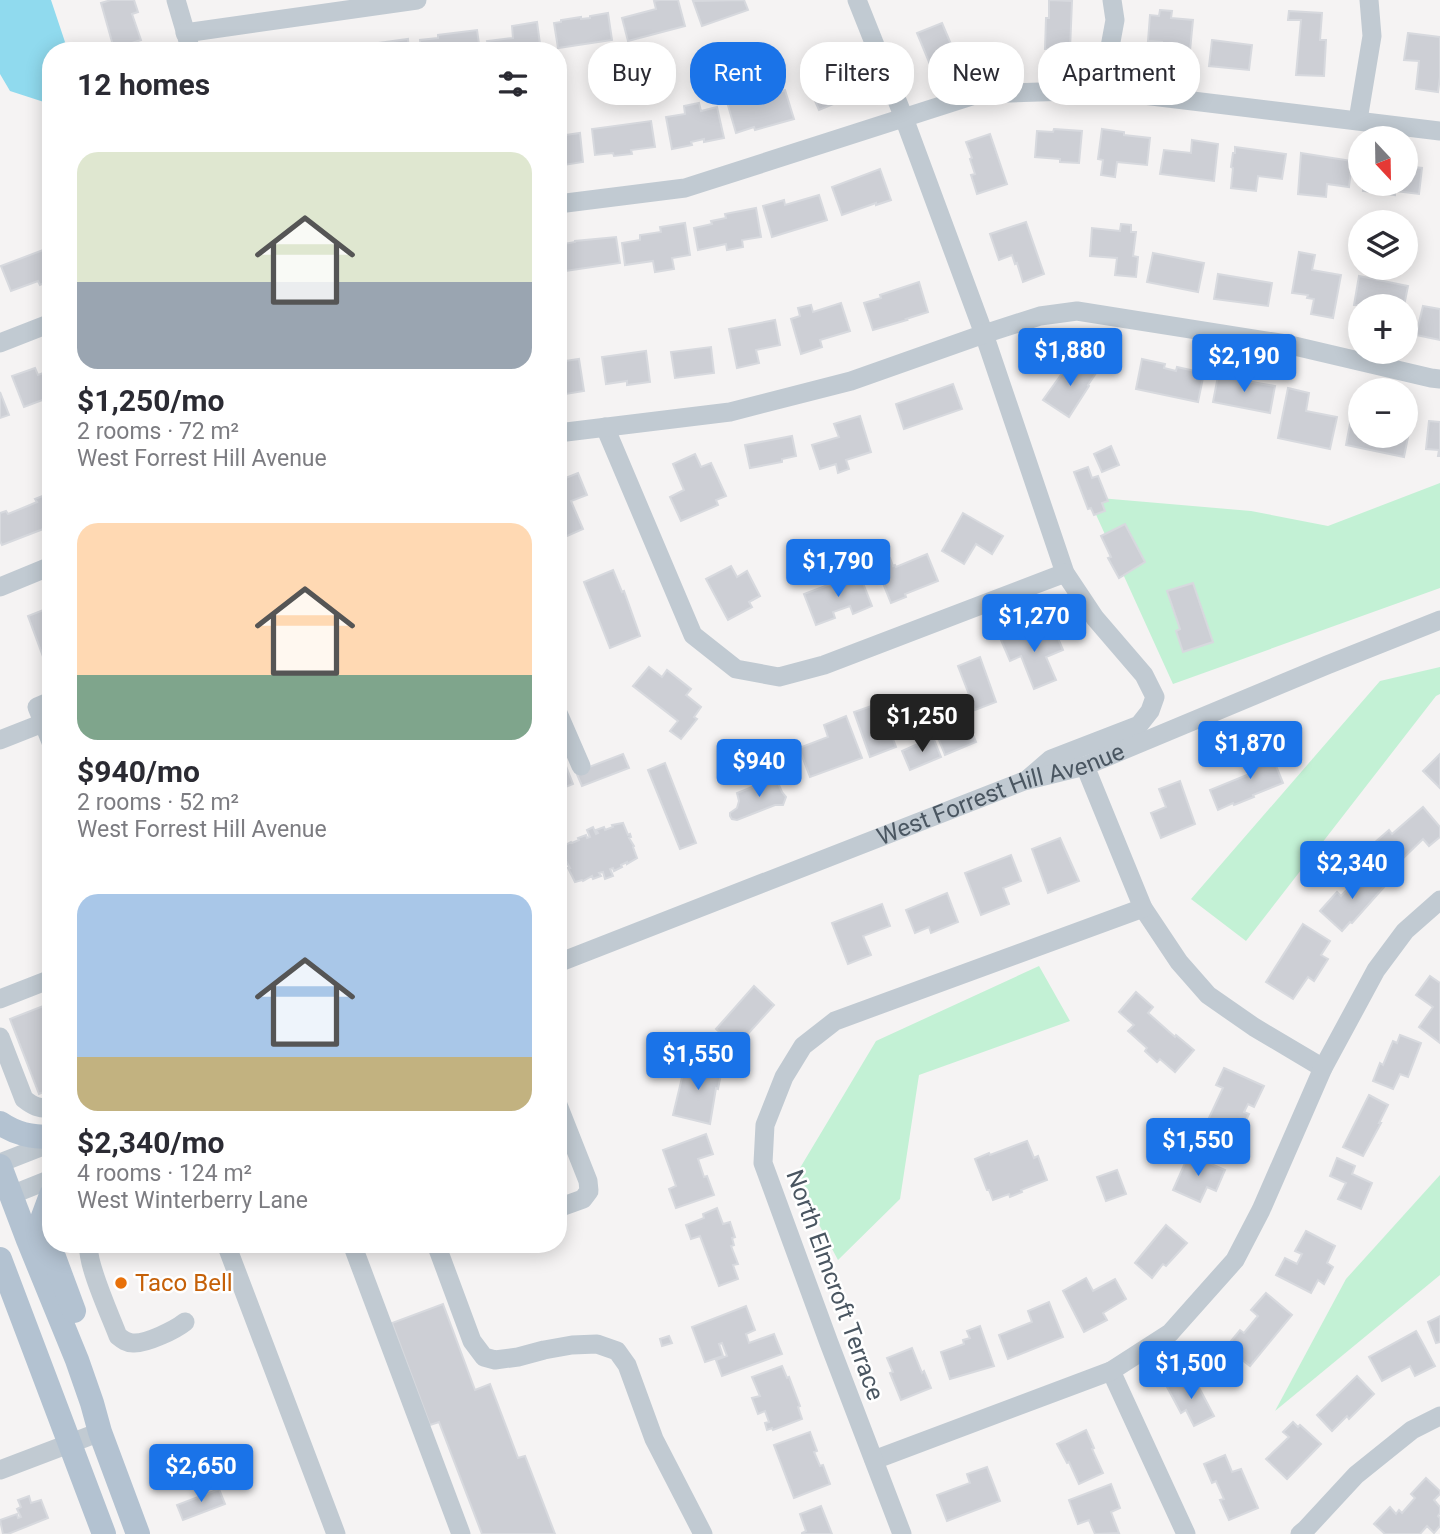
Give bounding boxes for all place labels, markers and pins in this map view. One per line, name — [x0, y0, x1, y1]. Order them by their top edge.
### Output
pin: $1,880 — [1013, 328, 1127, 388]
pin: $2,190 — [1187, 334, 1301, 394]
pin: $1,790 — [781, 540, 895, 599]
pin: $1,270 — [977, 594, 1091, 654]
pin: $1,250 — [865, 694, 979, 754]
pin: $1,870 — [1193, 722, 1307, 781]
pin: $940 — [718, 740, 800, 799]
pin: $2,340 — [1295, 842, 1409, 901]
pin: $1,550 — [641, 1032, 755, 1092]
pin: $1,550 — [1141, 1118, 1255, 1178]
place label: Taco Bell — [135, 1269, 233, 1297]
marker: Taco Bell — [113, 1275, 129, 1291]
pin: $1,500 — [1134, 1342, 1248, 1401]
pin: $2,650 — [144, 1444, 258, 1504]

